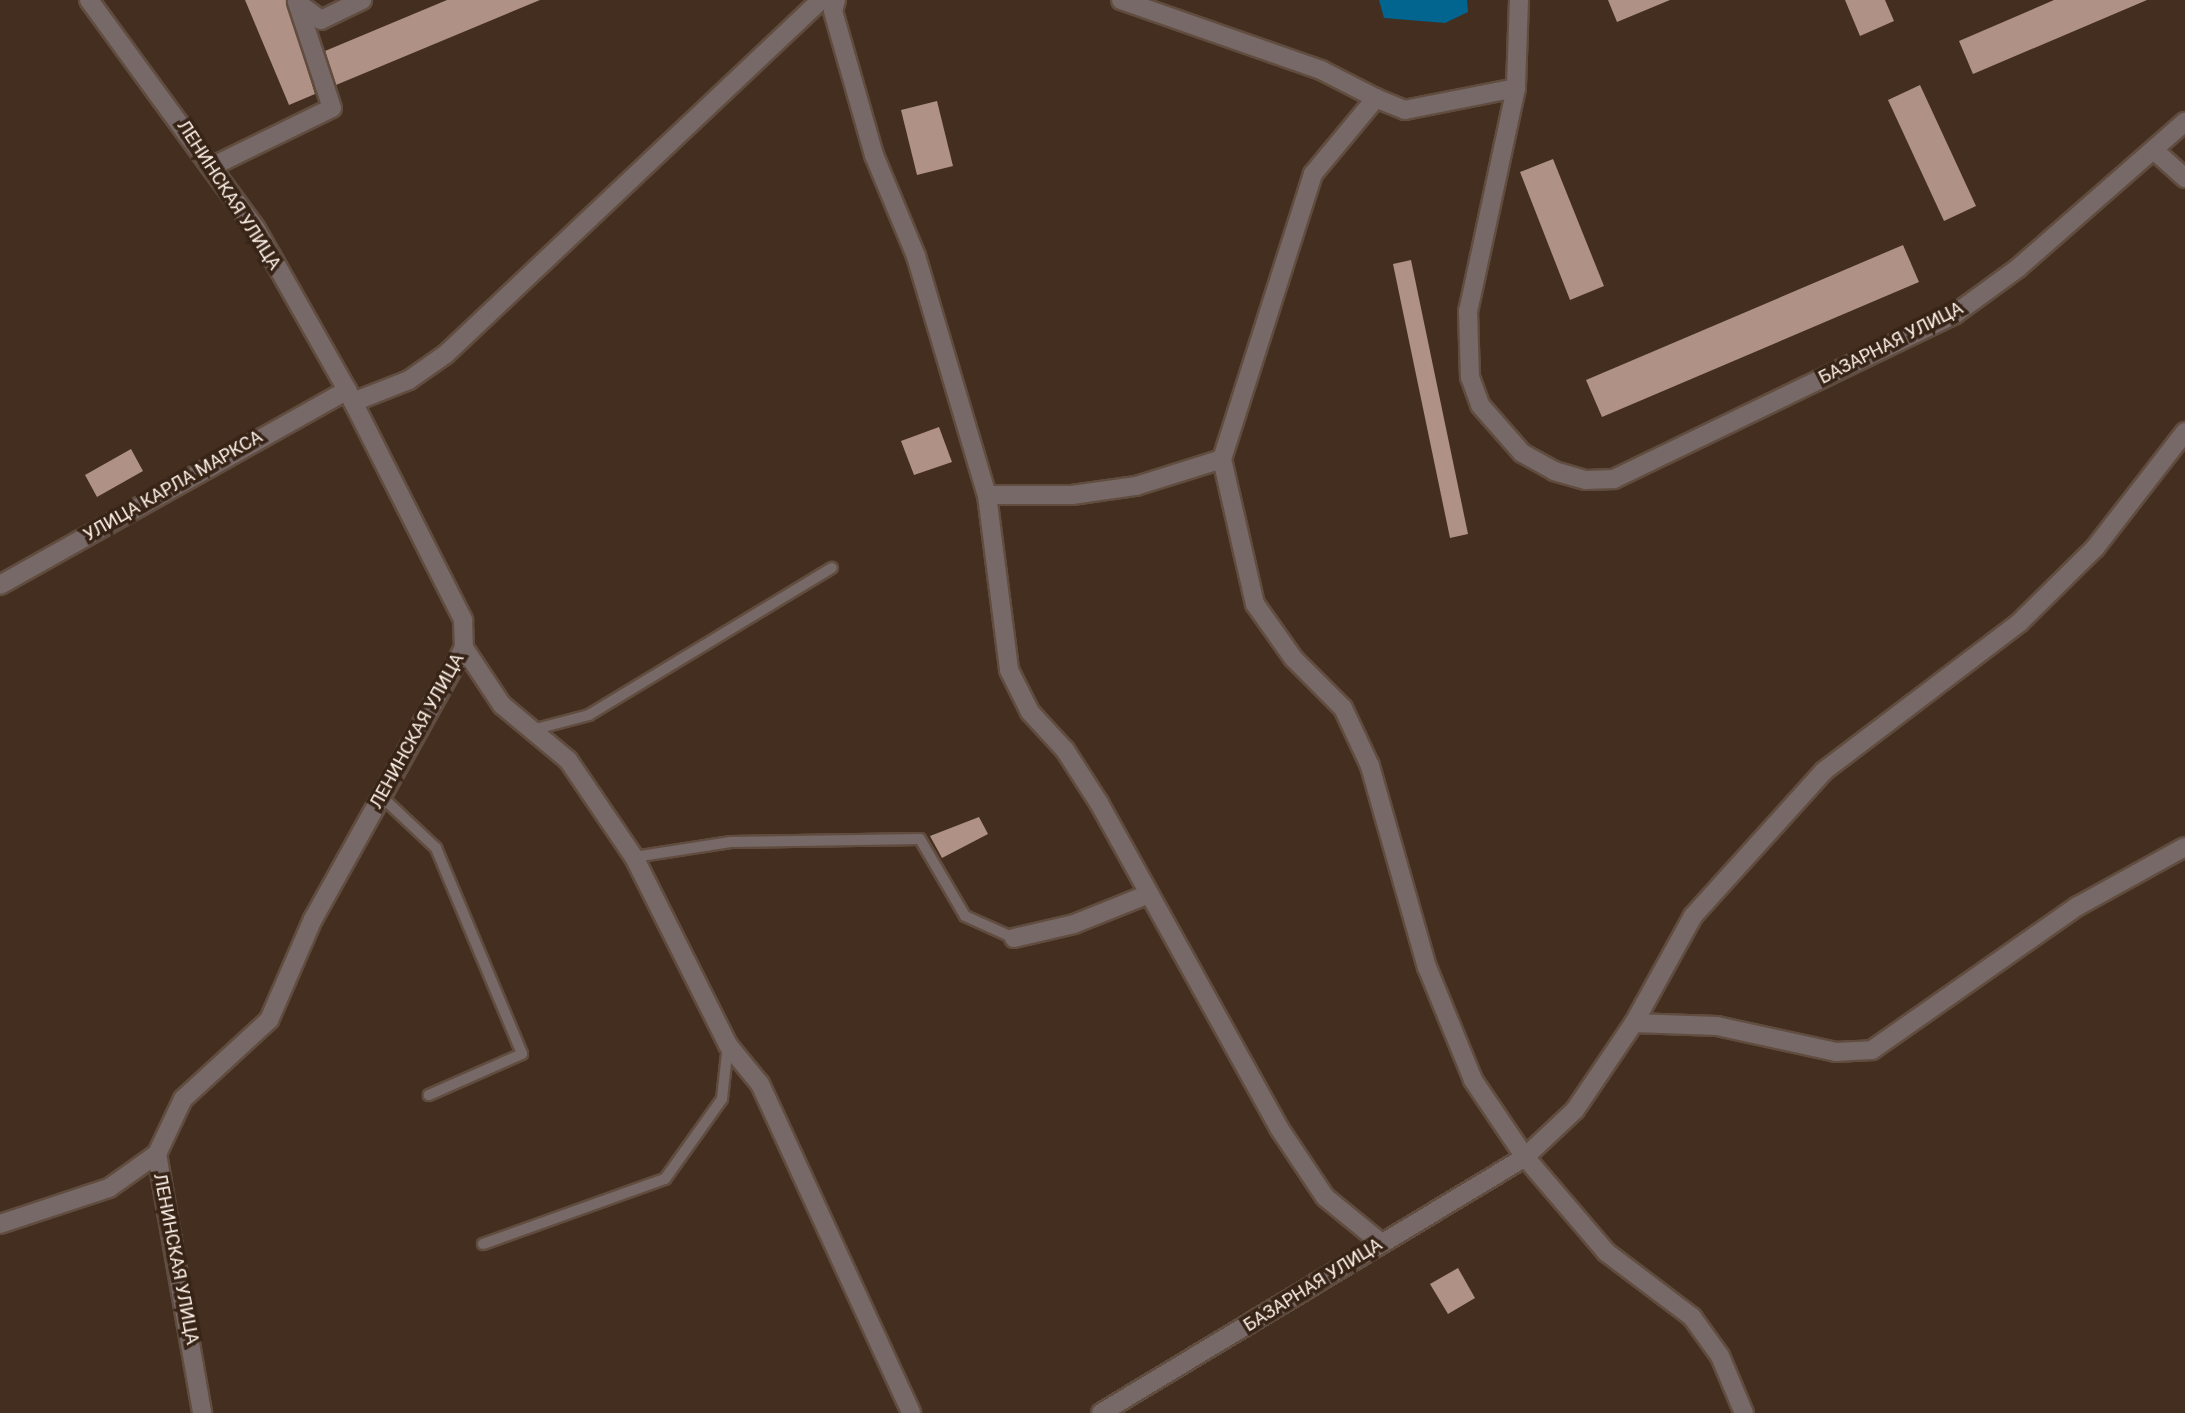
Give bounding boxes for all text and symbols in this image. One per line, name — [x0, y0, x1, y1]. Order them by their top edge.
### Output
street label: ЛЕНИНСКАЯ УЛИЦА — [173, 116, 285, 274]
street label: БАЗАРНАЯ УЛИЦА — [1815, 297, 1967, 389]
street label: УЛИЦА КАРЛА МАРКСА — [80, 426, 266, 546]
street label: ЛЕНИНСКАЯ УЛИЦА — [365, 650, 469, 812]
street label: ЛЕНИНСКАЯ УЛИЦА — [149, 1172, 203, 1346]
street label: БАЗАРНАЯ УЛИЦА — [1240, 1234, 1386, 1336]

